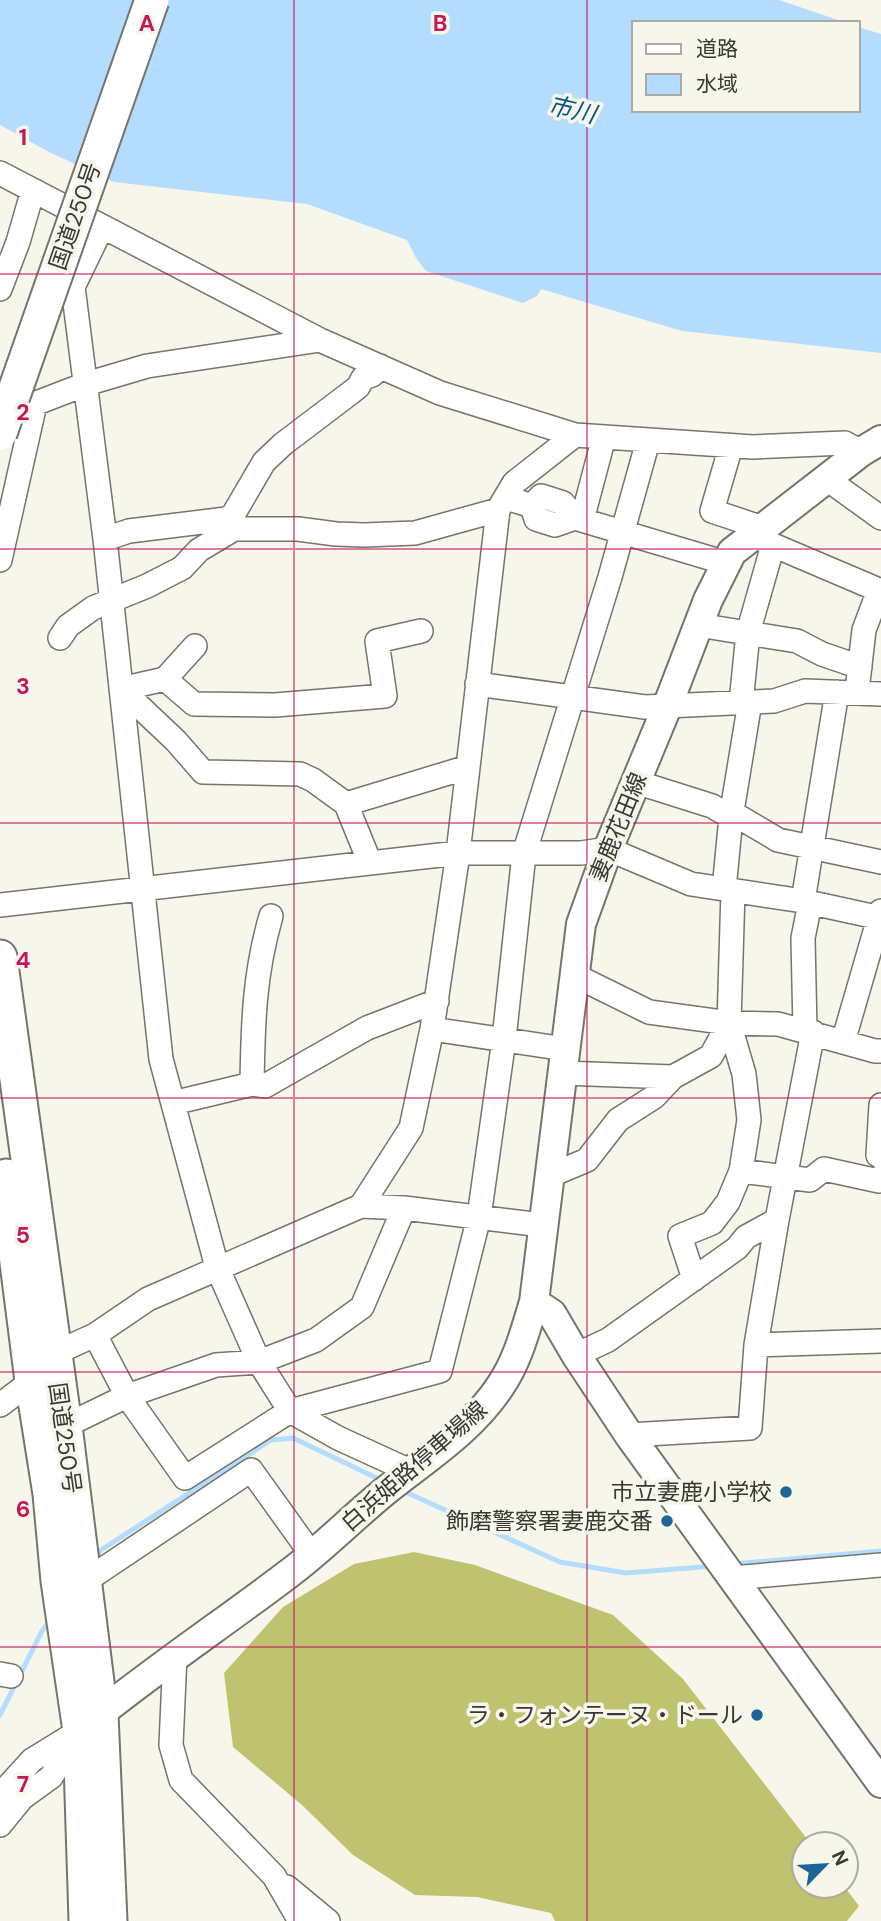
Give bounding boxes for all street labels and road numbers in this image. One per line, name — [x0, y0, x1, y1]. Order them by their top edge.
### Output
street label: 国道250号 — [43, 158, 107, 274]
street label: 妻鹿花田線 — [583, 768, 653, 886]
street label: 国道250号 — [42, 1380, 88, 1496]
street label: 白浜姫路停車場線 — [335, 1394, 493, 1538]

